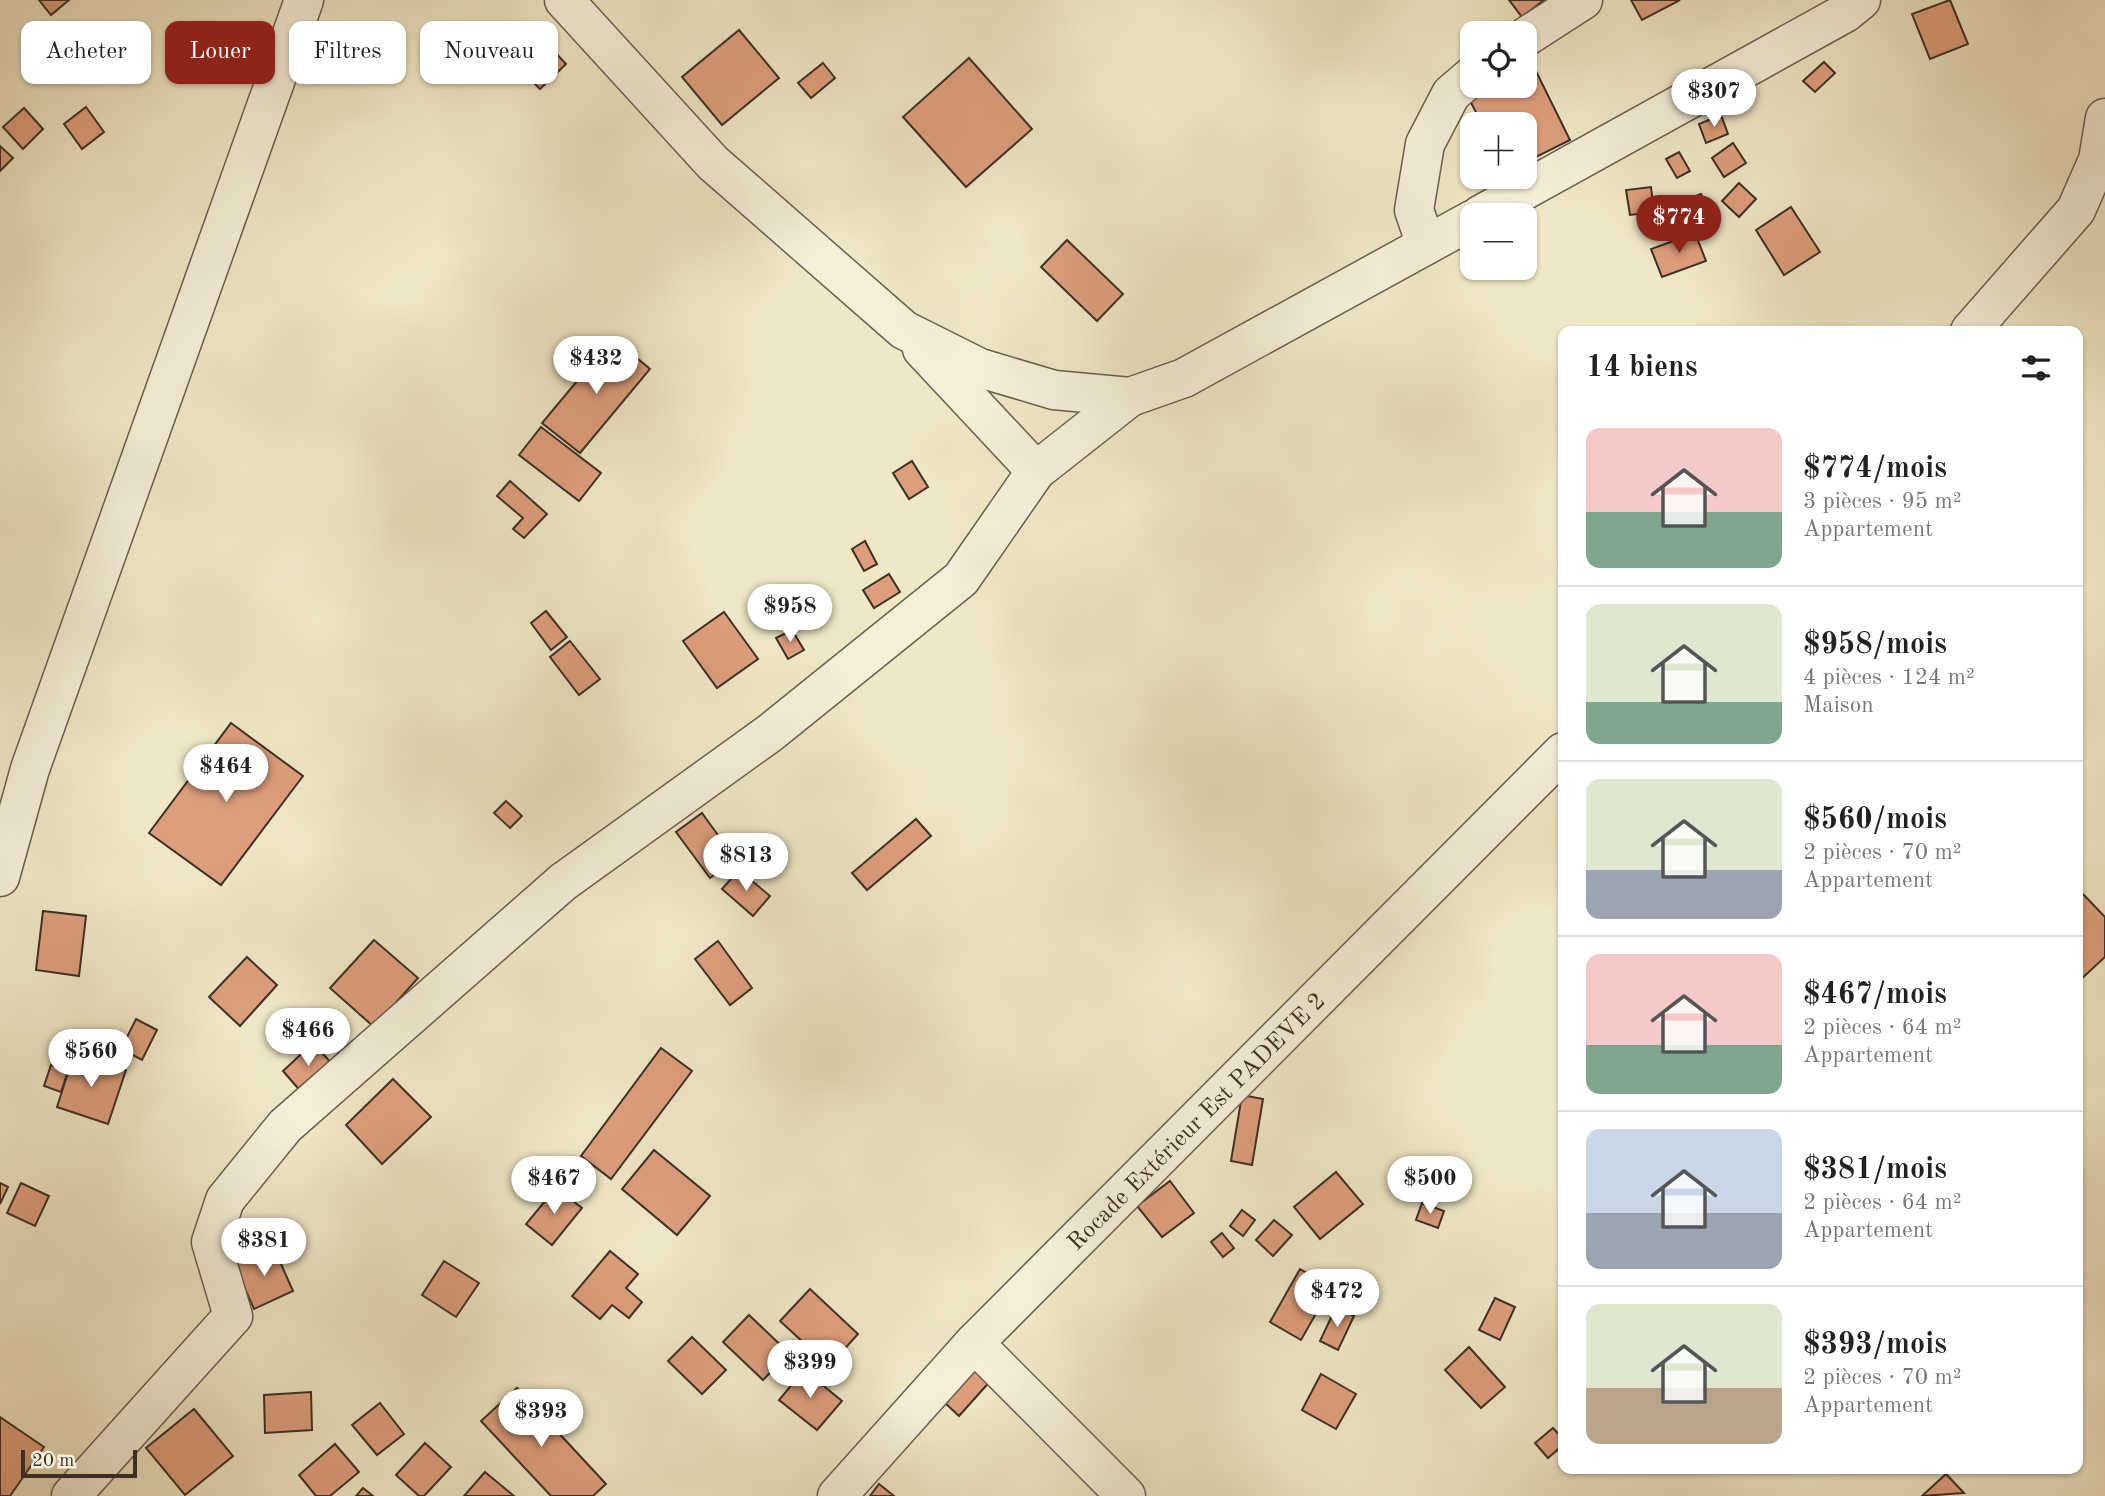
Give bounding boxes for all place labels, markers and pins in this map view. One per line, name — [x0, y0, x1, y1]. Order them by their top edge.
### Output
pin: $307 — [1673, 69, 1755, 129]
pin: $774 — [1638, 196, 1720, 255]
pin: $432 — [555, 336, 637, 396]
pin: $958 — [749, 584, 831, 644]
pin: $464 — [185, 744, 267, 804]
pin: $813 — [705, 834, 787, 893]
pin: $466 — [267, 1009, 349, 1068]
pin: $560 — [50, 1030, 132, 1089]
pin: $467 — [513, 1156, 595, 1216]
pin: $500 — [1389, 1156, 1471, 1216]
pin: $381 — [223, 1218, 305, 1278]
pin: $472 — [1296, 1270, 1378, 1329]
pin: $399 — [769, 1340, 851, 1400]
pin: $393 — [500, 1390, 582, 1449]

